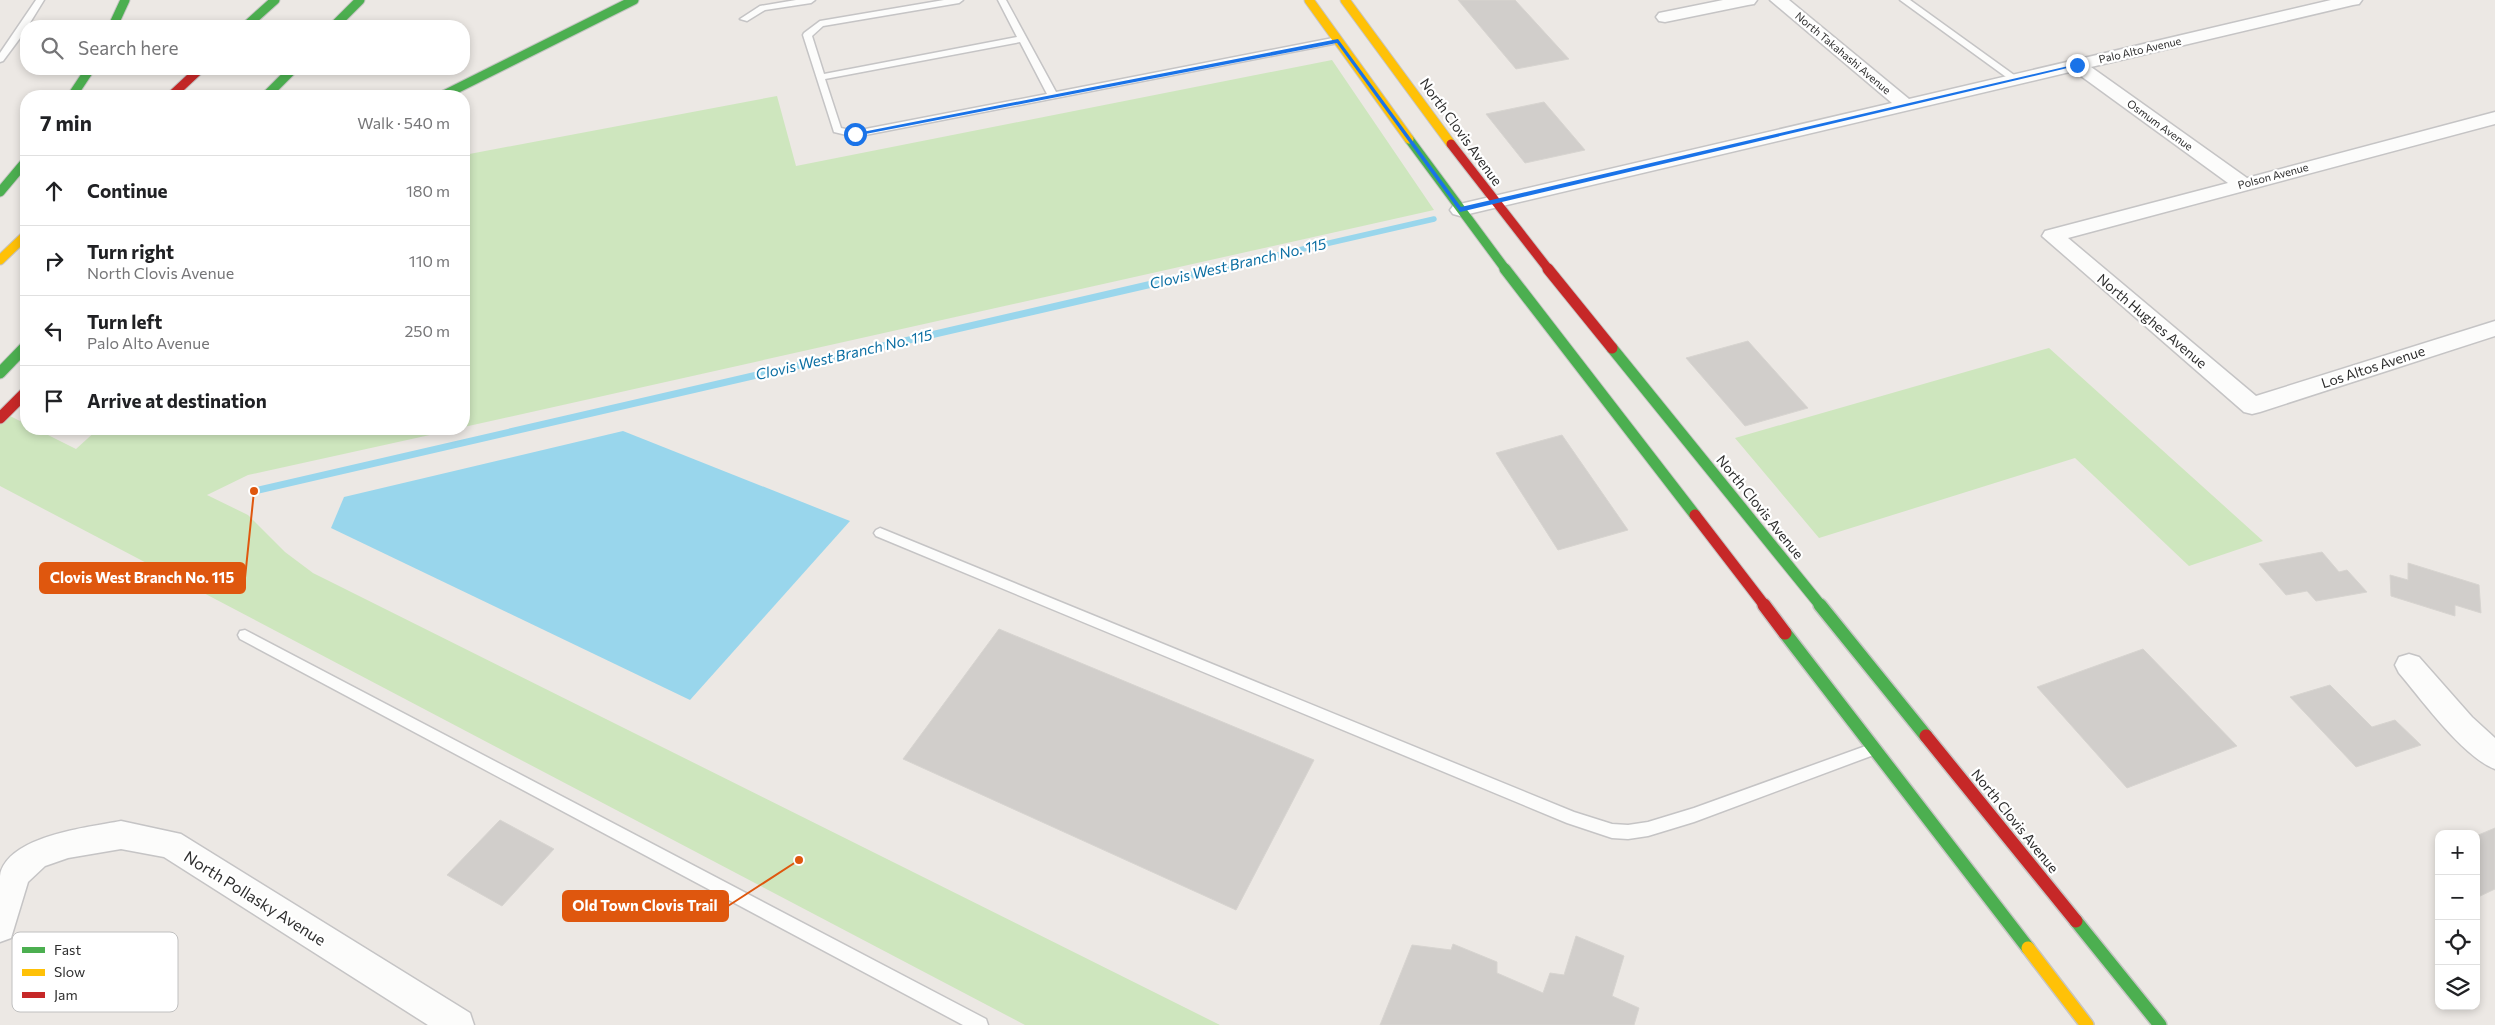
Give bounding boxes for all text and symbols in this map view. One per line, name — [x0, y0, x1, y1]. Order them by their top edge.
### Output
street label: North Takahashi Avenue — [1793, 9, 1894, 97]
search box — [20, 20, 470, 75]
icon: search — [38, 34, 66, 62]
street label: Palo Alto Avenue — [2097, 34, 2183, 65]
text: Search here — [78, 36, 178, 59]
route end — [2066, 54, 2089, 77]
street label: North Clovis Avenue — [1417, 75, 1506, 189]
street label: Osmum Avenue — [2125, 96, 2196, 153]
text: 7 min — [40, 110, 92, 135]
text: Walk · 540 m — [357, 113, 450, 132]
route start — [844, 123, 867, 146]
street label: Polson Avenue — [2236, 160, 2310, 191]
icon: ahead — [40, 177, 68, 205]
text: Continue — [87, 179, 167, 202]
text: 180 m — [406, 181, 450, 200]
water label: Clovis West Branch No. 115 — [1148, 234, 1328, 292]
text: Turn right — [87, 240, 174, 263]
icon: right — [40, 247, 68, 275]
text: 110 m — [409, 251, 450, 270]
text: North Clovis Avenue — [87, 263, 234, 282]
street label: North Hughes Avenue — [2094, 270, 2211, 371]
text: Turn left — [87, 310, 162, 333]
icon: left — [40, 317, 68, 345]
text: 250 m — [404, 321, 450, 340]
water label: Clovis West Branch No. 115 — [754, 325, 934, 383]
text: Palo Alto Avenue — [87, 333, 210, 352]
street label: Los Altos Avenue — [2319, 342, 2427, 391]
icon: arrive — [40, 387, 68, 415]
text: Arrive at destination — [87, 389, 267, 412]
street label: North Clovis Avenue — [1713, 451, 1808, 562]
callout: Clovis West Branch No. 115 — [40, 563, 245, 593]
text: Clovis West Branch No. 115 — [50, 568, 234, 586]
street label: North Clovis Avenue — [1968, 765, 2063, 876]
map controls — [2435, 830, 2480, 1010]
button: + — [2435, 830, 2480, 875]
street label: North Pollasky Avenue — [181, 846, 330, 949]
button: − — [2435, 875, 2480, 920]
callout: Old Town Clovis Trail — [563, 891, 728, 921]
text: Old Town Clovis Trail — [572, 896, 718, 914]
button: locate — [2435, 920, 2480, 965]
legend — [12, 932, 178, 1012]
text: Fast — [54, 941, 81, 958]
text: Slow — [54, 963, 85, 980]
button: layers — [2435, 965, 2480, 1010]
text: Jam — [54, 986, 78, 1003]

